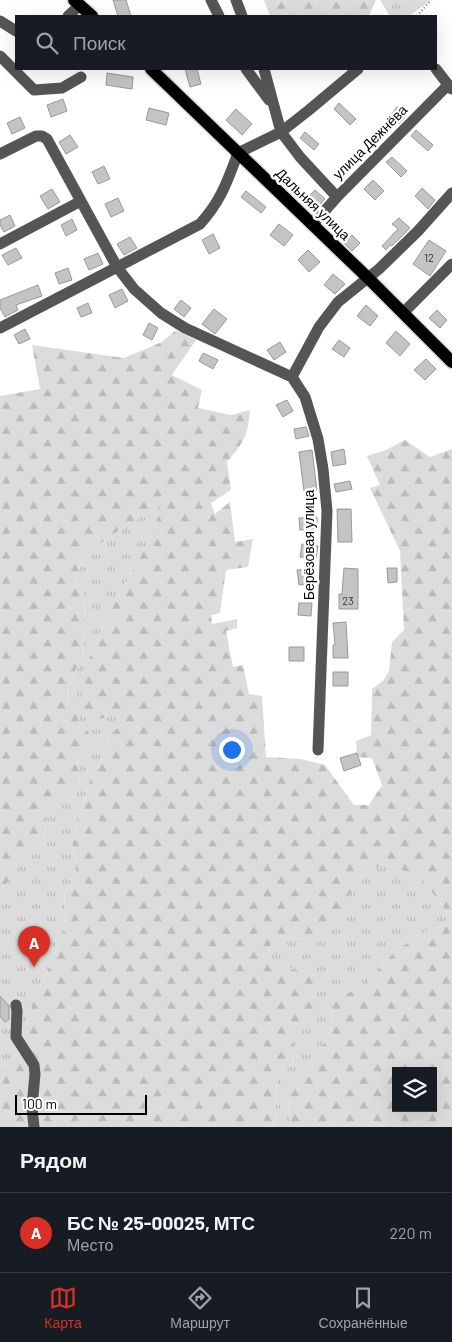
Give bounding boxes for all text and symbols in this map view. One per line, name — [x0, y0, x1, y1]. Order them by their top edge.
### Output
search box — [15, 15, 437, 70]
icon: search — [33, 29, 61, 57]
text: Поиск — [73, 31, 126, 54]
street label: улица Дежнёва — [329, 101, 411, 182]
street label: Дальняя улица — [273, 164, 354, 244]
house number: 12 — [424, 251, 434, 264]
street label: Берёзовая улица — [300, 490, 317, 600]
house number: 23 — [342, 594, 354, 607]
your location — [219, 737, 245, 763]
pin: A — [18, 926, 50, 967]
map controls — [392, 1067, 437, 1112]
button: layers — [392, 1067, 437, 1112]
scale bar — [15, 1092, 148, 1115]
text: 100 m — [22, 1095, 57, 1112]
text: Рядом — [20, 1147, 87, 1172]
text: БС № 25-00025, МТС — [67, 1211, 255, 1234]
text: A — [31, 1223, 41, 1242]
text: 220 m — [389, 1223, 432, 1242]
text: Место — [67, 1235, 113, 1254]
tab: Карта — [44, 1284, 82, 1331]
tab: Маршрут — [170, 1284, 230, 1331]
tab: Сохранённые — [319, 1284, 408, 1331]

